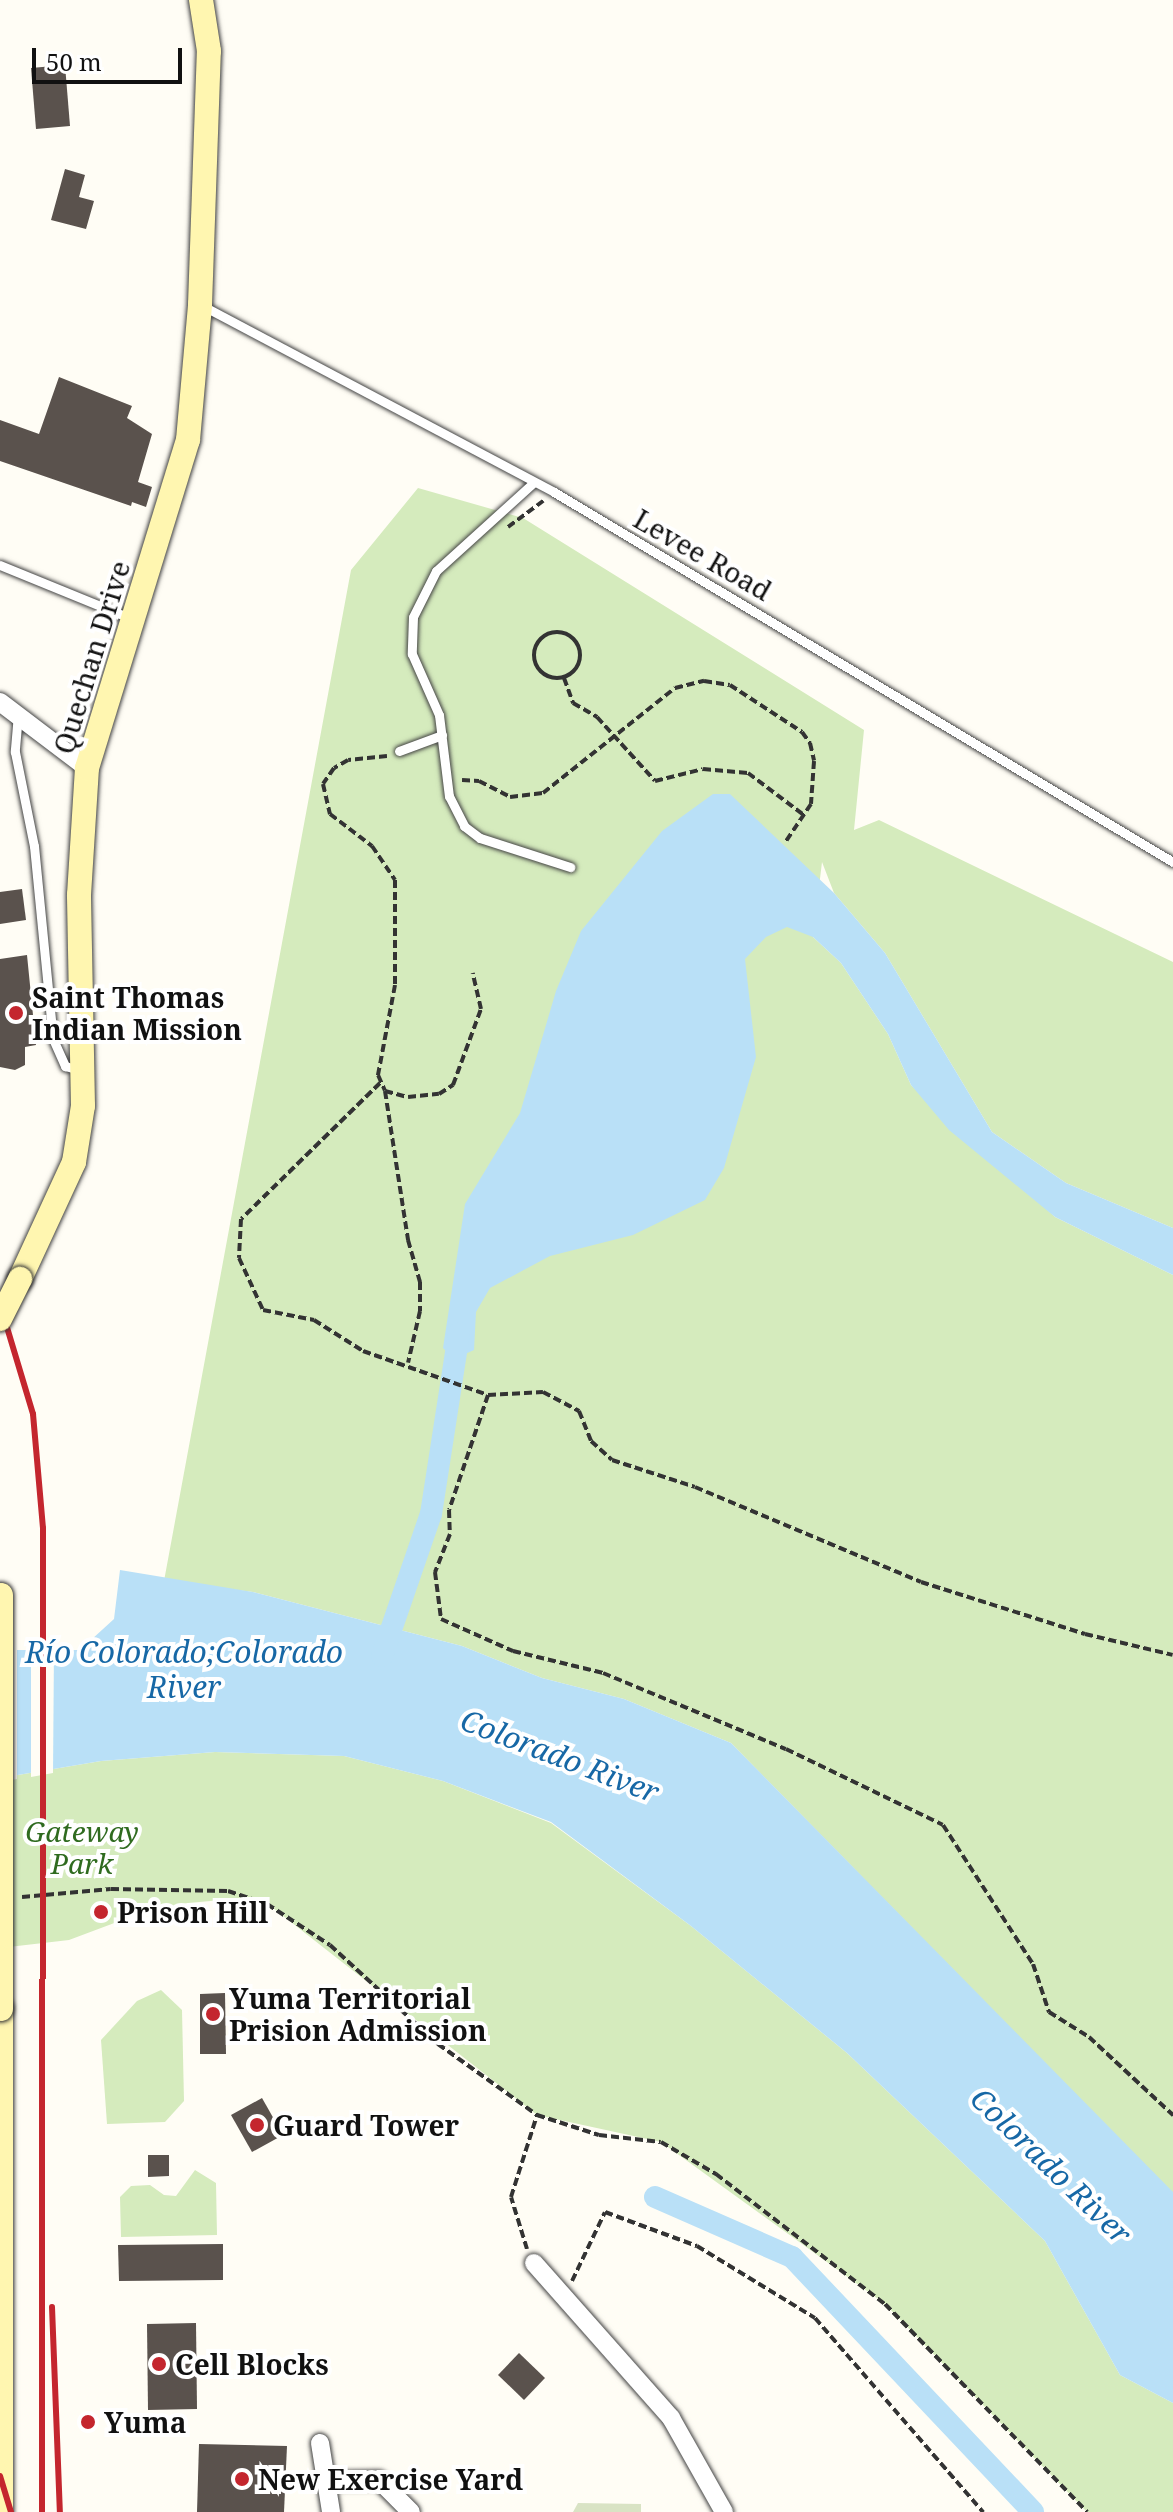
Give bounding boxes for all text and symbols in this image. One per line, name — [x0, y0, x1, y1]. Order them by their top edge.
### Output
scale bar — [36, 32, 186, 82]
text: 50 m — [46, 45, 102, 78]
street label: Levee Road — [628, 501, 778, 607]
street label: Quechan Drive — [46, 557, 136, 757]
place label: Saint Thomas Indian Mission — [32, 980, 242, 1046]
marker: Saint Thomas Indian Mission — [7, 1004, 25, 1022]
water label: Río Colorado;Colorado River — [25, 1634, 343, 1704]
water label: Colorado River — [456, 1702, 664, 1810]
park label: Gateway Park — [25, 1814, 139, 1880]
place label: Prison Hill — [117, 1895, 268, 1929]
marker: Prison Hill — [92, 1903, 110, 1921]
place label: Yuma Territorial Prision Admission — [229, 1981, 487, 2047]
marker: Yuma Territorial Prision Admission — [204, 2005, 222, 2023]
water label: Colorado River — [963, 2080, 1139, 2252]
place label: Guard Tower — [273, 2108, 459, 2142]
marker: Guard Tower — [248, 2116, 266, 2134]
place label: Cell Blocks — [175, 2347, 329, 2381]
marker: Cell Blocks — [150, 2355, 168, 2373]
place label: Yuma — [104, 2405, 186, 2439]
marker: Yuma — [79, 2413, 97, 2431]
place label: New Exercise Yard — [258, 2462, 523, 2496]
marker: New Exercise Yard — [233, 2470, 251, 2488]

